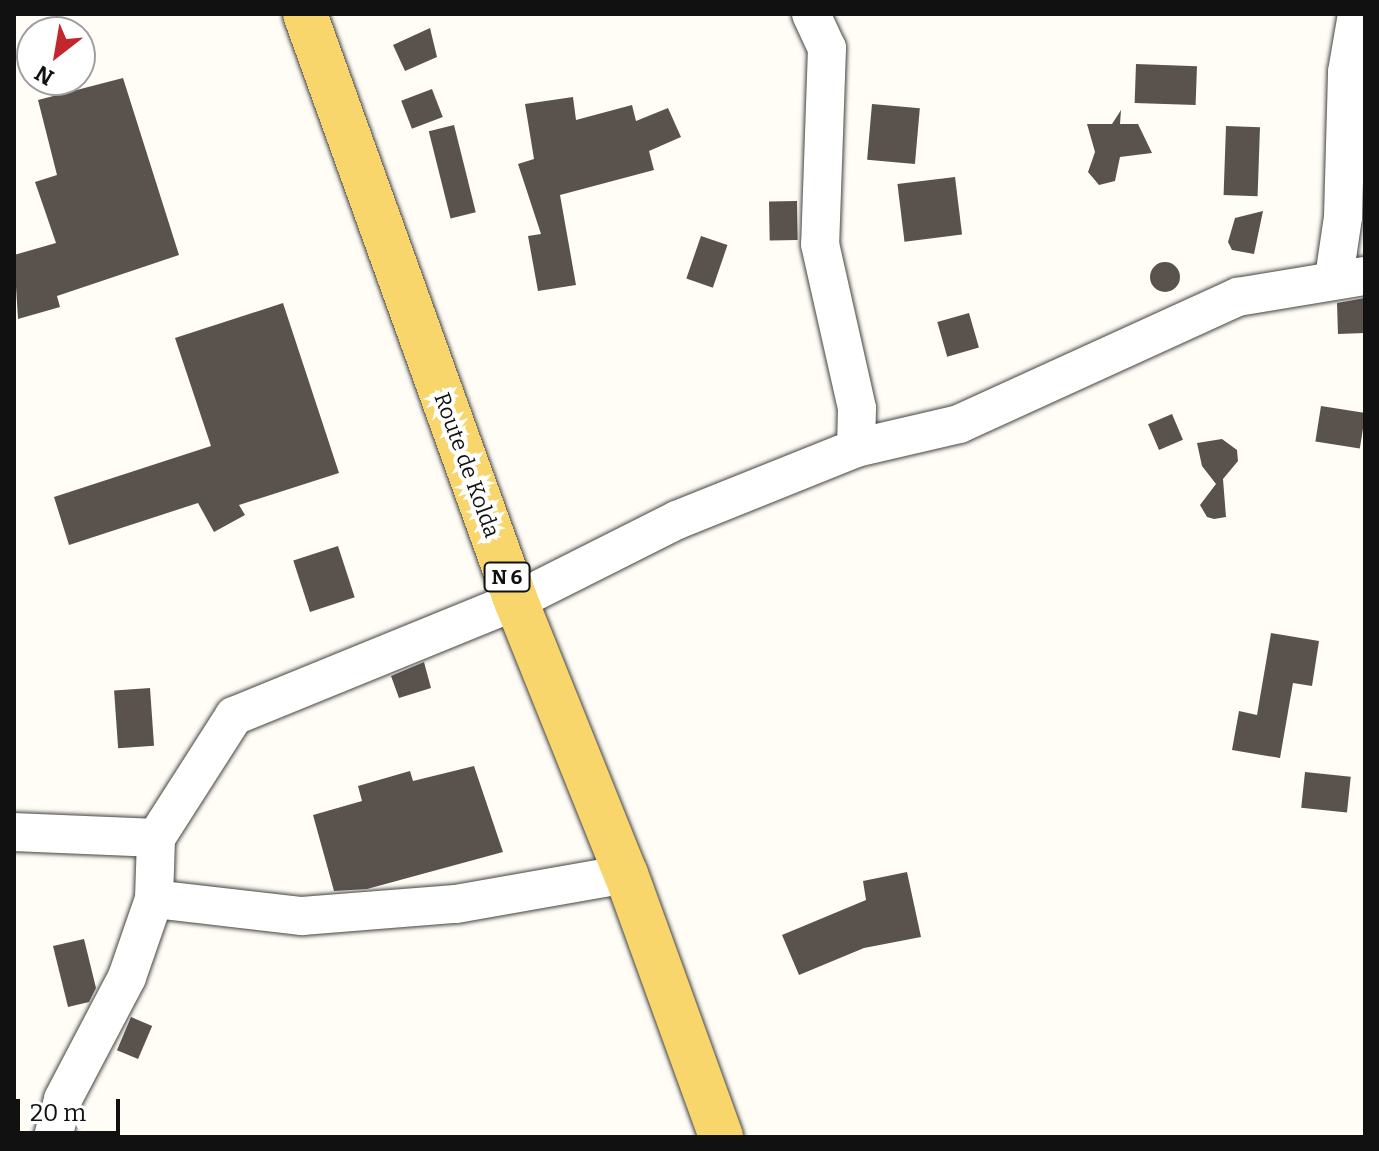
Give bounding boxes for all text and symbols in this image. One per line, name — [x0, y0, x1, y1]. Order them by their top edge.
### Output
north arrow — [16, 16, 96, 96]
text: N — [30, 59, 59, 91]
street label: Route de Kolda — [429, 389, 505, 541]
road number: N 6 — [483, 561, 531, 593]
scale bar — [20, 1083, 124, 1133]
text: 20 m — [30, 1099, 86, 1127]

